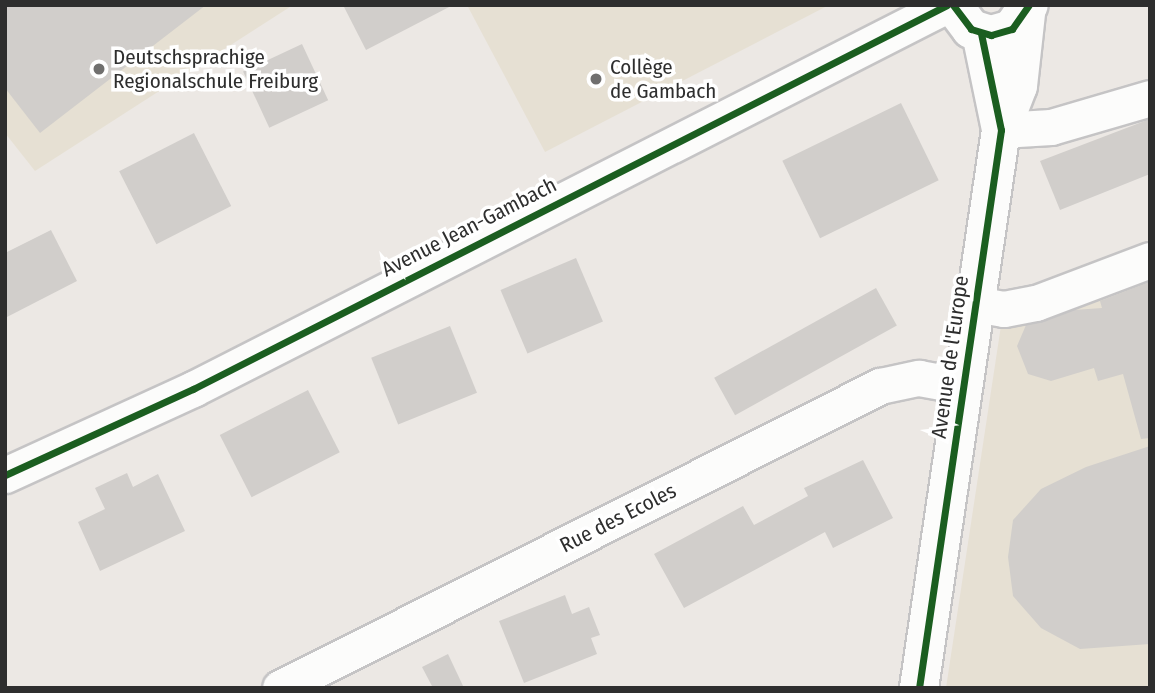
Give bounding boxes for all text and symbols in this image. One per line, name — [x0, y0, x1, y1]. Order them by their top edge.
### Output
place label: Deutschsprachige Regionalschule Freiburg — [113, 44, 318, 94]
place label: Collège de Gambach — [610, 54, 716, 104]
marker: Deutschsprachige Regionalschule Freiburg — [91, 61, 107, 77]
marker: Collège de Gambach — [588, 71, 604, 87]
street label: Avenue Jean-Gambach — [377, 172, 561, 282]
street label: Avenue de l'Europe — [926, 274, 974, 440]
street label: Rue des Ecoles — [556, 478, 680, 558]

